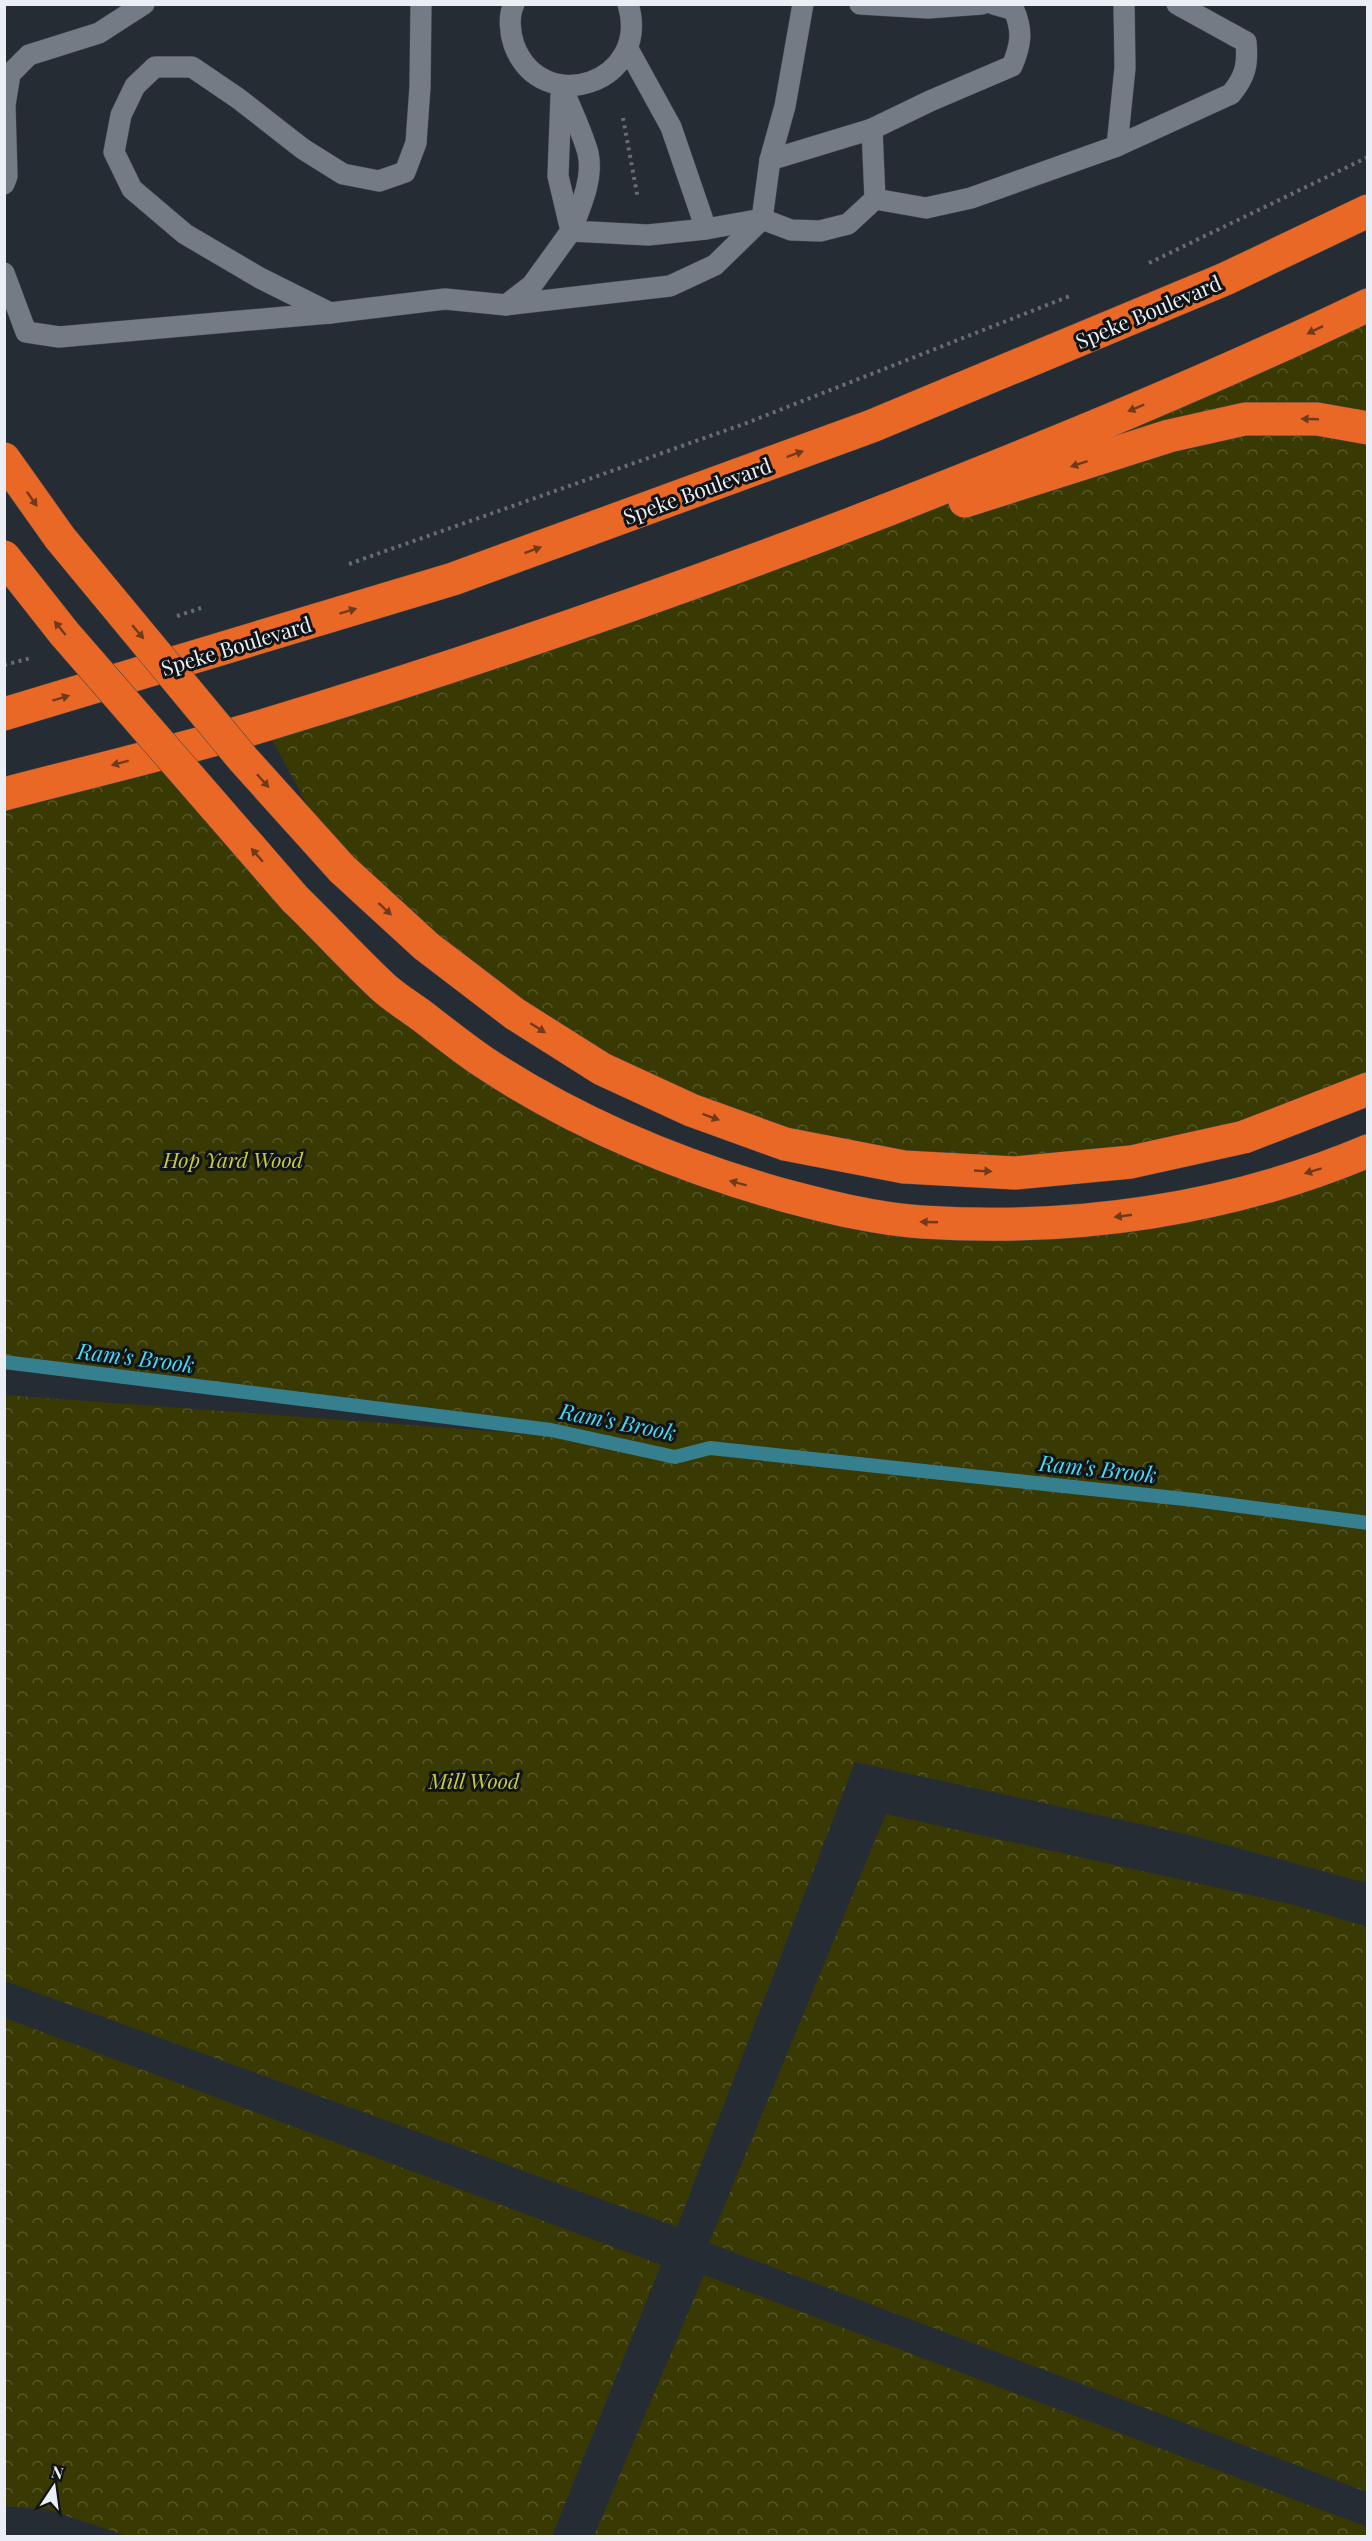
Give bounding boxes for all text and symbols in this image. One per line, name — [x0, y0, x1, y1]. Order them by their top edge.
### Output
street label: Speke Boulevard — [1071, 268, 1225, 354]
one-way arrow — [1306, 326, 1323, 335]
one-way arrow — [1127, 404, 1145, 413]
one-way arrow — [1300, 415, 1319, 424]
one-way arrow — [786, 449, 804, 459]
street label: Speke Boulevard — [619, 450, 775, 530]
one-way arrow — [1070, 460, 1088, 470]
one-way arrow — [26, 490, 38, 506]
one-way arrow — [524, 545, 542, 554]
one-way arrow — [339, 606, 357, 615]
street label: Speke Boulevard — [157, 609, 315, 681]
one-way arrow — [55, 621, 67, 636]
one-way arrow — [131, 624, 144, 640]
one-way arrow — [52, 693, 70, 702]
one-way arrow — [111, 759, 129, 768]
one-way arrow — [256, 773, 269, 788]
one-way arrow — [251, 848, 264, 863]
one-way arrow — [377, 902, 392, 916]
one-way arrow — [530, 1023, 546, 1034]
one-way arrow — [702, 1113, 720, 1123]
park label: Hop Yard Wood — [162, 1145, 304, 1173]
one-way arrow — [974, 1167, 993, 1176]
one-way arrow — [1304, 1167, 1322, 1176]
one-way arrow — [729, 1177, 748, 1187]
one-way arrow — [1114, 1211, 1133, 1221]
one-way arrow — [919, 1218, 938, 1227]
water label: Ram's Brook — [75, 1335, 196, 1379]
water label: Ram's Brook — [556, 1395, 679, 1447]
water label: Ram's Brook — [1037, 1447, 1158, 1489]
park label: Mill Wood — [428, 1766, 520, 1794]
north arrow — [24, 2457, 84, 2517]
text: N — [49, 2460, 66, 2484]

